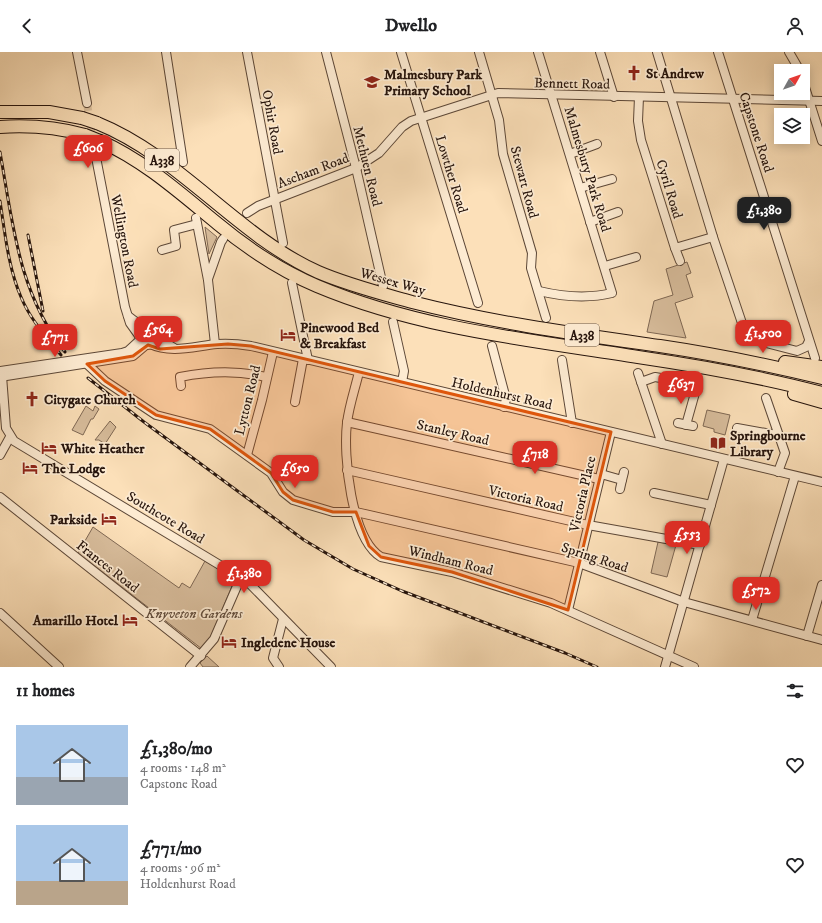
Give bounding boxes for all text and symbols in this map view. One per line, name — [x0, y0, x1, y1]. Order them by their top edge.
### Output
icon: back — [16, 15, 38, 37]
text: Dwello — [385, 15, 437, 37]
icon: person — [784, 15, 806, 37]
church icon: St Andrew — [625, 64, 643, 82]
north arrow — [774, 64, 810, 100]
map controls — [774, 64, 810, 144]
place label: St Andrew — [646, 65, 705, 83]
place label: Malmesbury Park Primary School — [384, 66, 483, 100]
school or university icon: Malmesbury Park Primary School — [363, 73, 381, 91]
street label: Bennett Road — [534, 74, 610, 94]
street label: Ophir Road — [258, 89, 287, 156]
street label: Capstone Road — [735, 90, 777, 175]
street label: Malmesbury Park Road — [559, 104, 615, 234]
button: layers — [774, 108, 810, 144]
street label: Methuen Road — [348, 124, 386, 208]
street label: Lowther Road — [431, 133, 471, 215]
pin: £606 — [64, 135, 112, 169]
text: £606 — [73, 140, 103, 156]
street label: Stewart Road — [506, 144, 542, 220]
road number: A338 — [145, 149, 179, 171]
street label: Ascham Road — [275, 149, 352, 193]
street label: Cyril Road — [652, 158, 687, 221]
street label: Wellington Road — [106, 192, 142, 289]
pin: £1,380 — [731, 197, 797, 231]
text: £1,380 — [746, 202, 782, 218]
street label: Wessex Way — [357, 264, 428, 300]
pin: £564 — [134, 316, 182, 350]
place label: Pinewood Bed & Breakfast — [300, 319, 380, 353]
pin: £1,500 — [730, 320, 796, 354]
text: £564 — [143, 321, 173, 337]
pin: £771 — [31, 324, 79, 358]
road number: A338 — [565, 324, 599, 346]
text: £1,500 — [744, 325, 782, 341]
hotel icon: Pinewood Bed & Breakfast — [279, 326, 297, 344]
text: £771 — [41, 329, 69, 345]
street label: Lytton Road — [231, 363, 265, 437]
pin: £637 — [657, 371, 705, 405]
street label: Holdenhurst Road — [450, 374, 554, 414]
text: £637 — [667, 376, 695, 392]
church icon: Citygate Church — [23, 390, 41, 408]
place label: Citygate Church — [44, 391, 136, 409]
street label: Stanley Road — [415, 416, 491, 450]
place label: Springbourne Library — [730, 427, 806, 461]
library icon: Springbourne Library — [709, 434, 727, 452]
hotel icon: White Heather — [40, 439, 58, 457]
place label: White Heather — [60, 440, 145, 458]
pin: £718 — [511, 441, 559, 475]
text: £718 — [521, 446, 549, 462]
street label: Victoria Place — [565, 454, 601, 535]
pin: £650 — [271, 455, 319, 489]
hotel icon: The Lodge — [21, 459, 39, 477]
place label: The Lodge — [41, 460, 105, 478]
text: £650 — [280, 460, 310, 476]
street label: Victoria Road — [486, 481, 565, 516]
street label: Southcote Road — [123, 488, 208, 548]
hotel icon: Parkside — [100, 510, 118, 528]
place label: Parkside — [50, 511, 97, 529]
pin: £553 — [663, 521, 711, 555]
text: £553 — [674, 526, 700, 542]
street label: Frances Road — [72, 537, 142, 597]
street label: Spring Road — [559, 539, 630, 577]
street label: Windham Road — [406, 542, 495, 580]
pin: £1,380 — [211, 560, 277, 594]
text: £1,380 — [226, 565, 262, 581]
pin: £572 — [732, 577, 780, 611]
text: £572 — [742, 582, 770, 598]
park label: Knyveton Gardens — [145, 605, 243, 623]
hotel icon: Amarillo Hotel — [121, 611, 139, 629]
place label: Amarillo Hotel — [32, 612, 119, 630]
hotel icon: Ingledene House — [220, 633, 238, 651]
place label: Ingledene House — [241, 634, 335, 652]
text: 11 homes — [16, 680, 75, 702]
icon: filters — [784, 680, 806, 702]
text: £1,380/mo — [140, 738, 212, 760]
icon: home — [48, 741, 96, 789]
icon: heart — [784, 754, 806, 776]
text: 4 rooms · 148 m² — [140, 760, 226, 776]
text: Capstone Road — [140, 776, 217, 792]
text: £771/mo — [140, 838, 202, 860]
icon: home — [48, 841, 96, 889]
icon: heart — [784, 854, 806, 876]
text: 4 rooms · 96 m² — [140, 860, 220, 876]
text: Holdenhurst Road — [140, 876, 236, 892]

